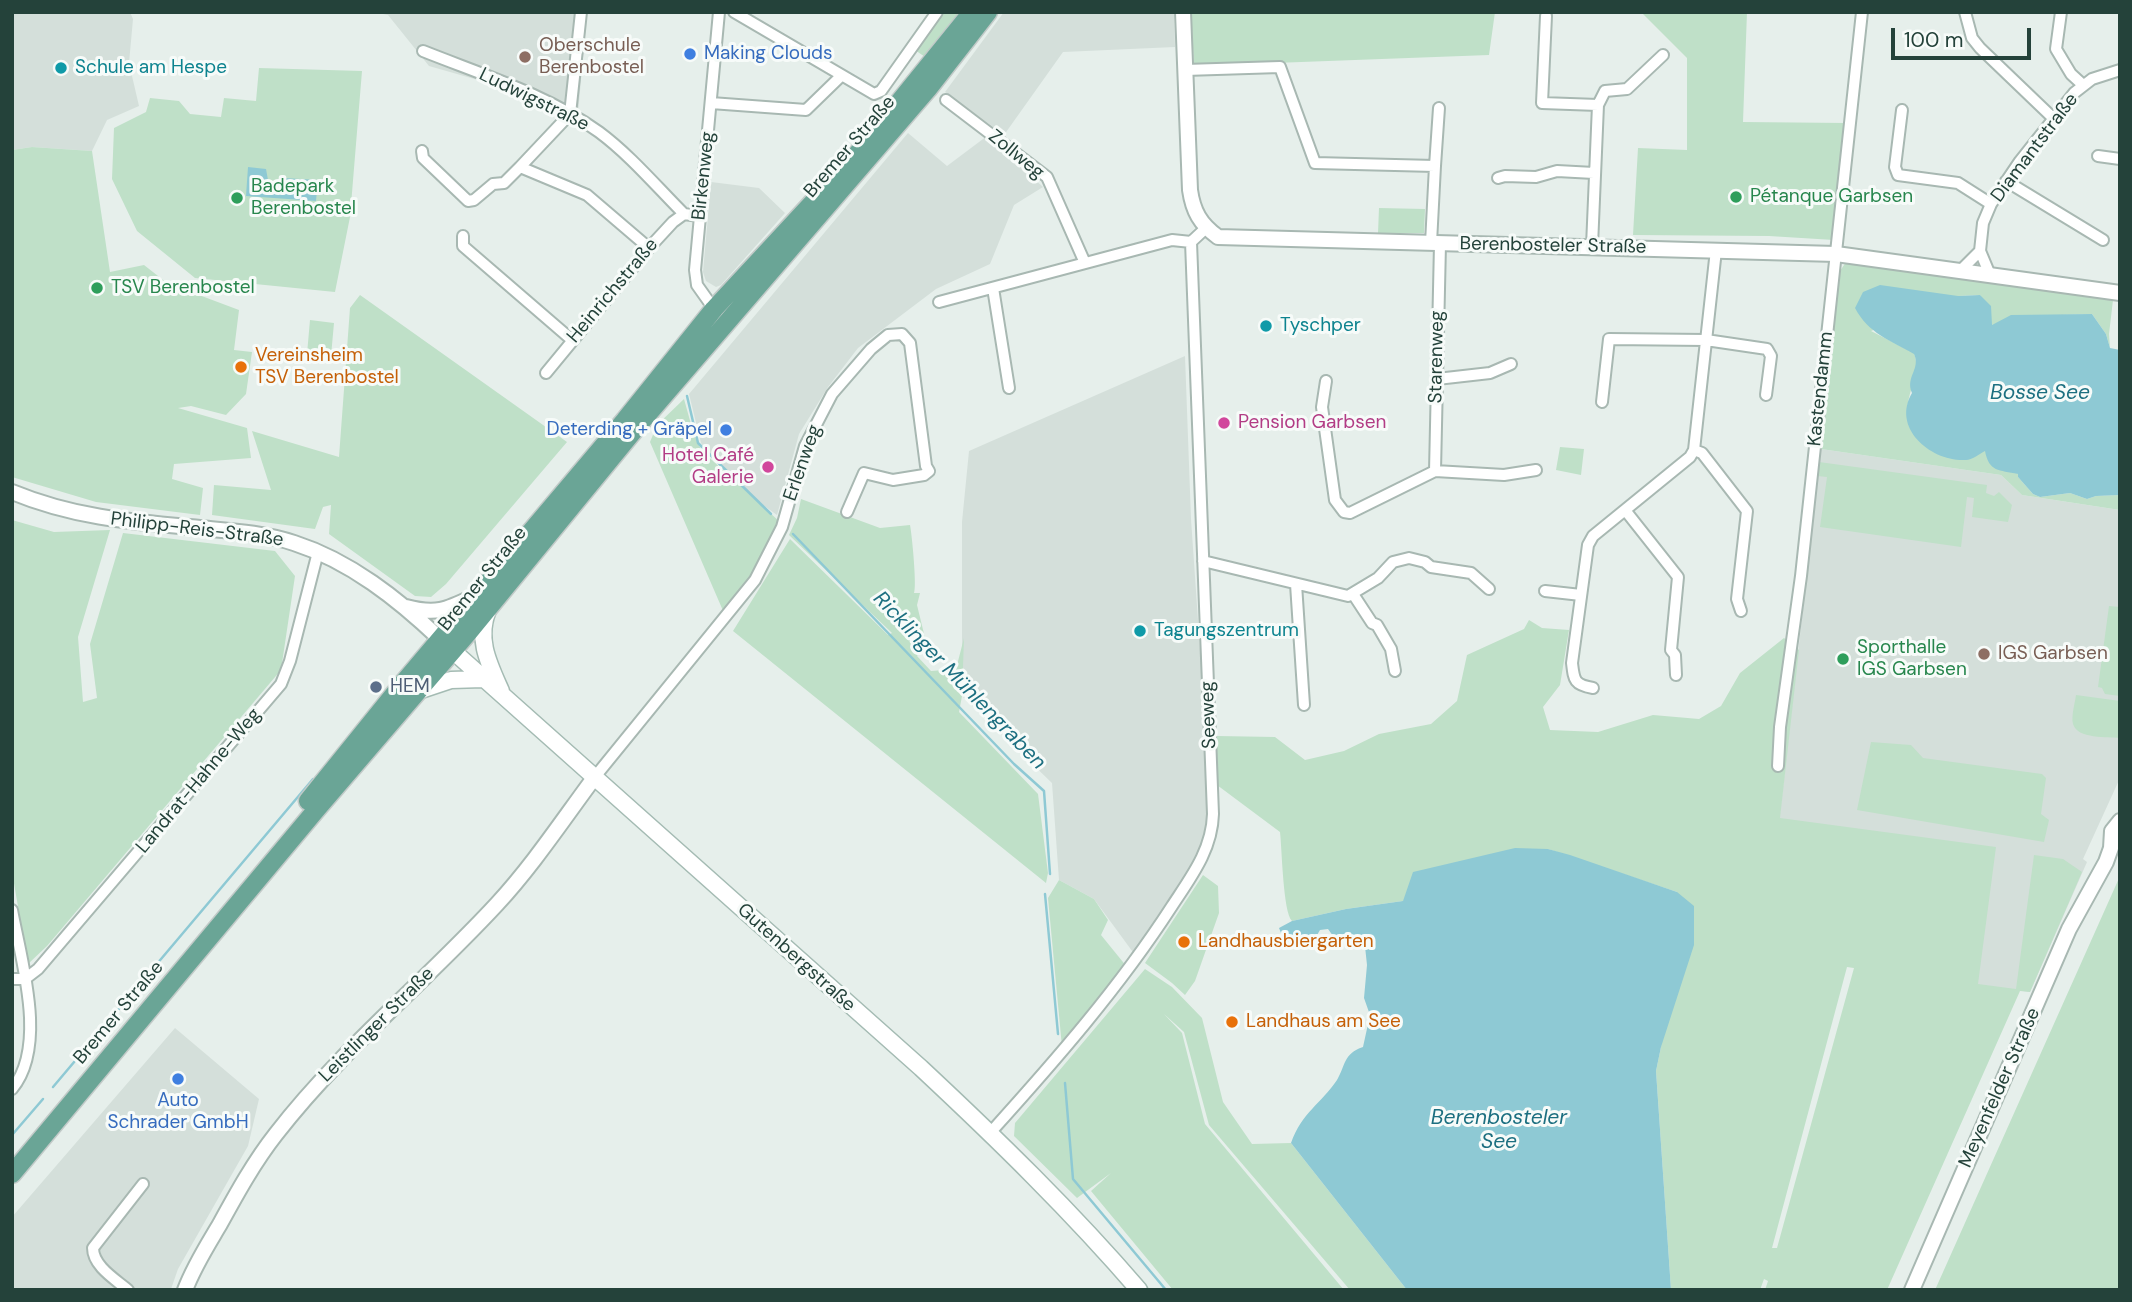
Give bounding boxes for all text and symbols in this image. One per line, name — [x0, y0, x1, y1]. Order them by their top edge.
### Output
scale bar — [1894, 14, 2034, 58]
text: 100 m — [1904, 26, 1964, 54]
place label: Oberschule Berenbostel — [539, 35, 644, 79]
place label: Making Clouds — [704, 43, 832, 65]
marker: Making Clouds — [682, 46, 698, 62]
marker: Oberschule Berenbostel — [517, 49, 533, 65]
place label: Schule am Hespe — [75, 57, 227, 79]
marker: Schule am Hespe — [53, 60, 69, 76]
street label: Ludwigstraße — [475, 64, 593, 136]
street label: Diamantstraße — [1987, 89, 2083, 207]
street label: Bremer Straße — [800, 91, 900, 203]
street label: Zollweg — [983, 126, 1049, 184]
street label: Birkenweg — [688, 130, 720, 222]
place label: Badepark Berenbostel — [251, 176, 356, 220]
place label: Pétanque Garbsen — [1750, 186, 1913, 208]
marker: Pétanque Garbsen — [1728, 189, 1744, 205]
marker: Badepark Berenbostel — [229, 190, 245, 206]
street label: Berenbosteler Straße — [1459, 233, 1647, 259]
street label: Heinrichstraße — [563, 234, 663, 348]
place label: TSV Berenbostel — [111, 277, 255, 299]
marker: TSV Berenbostel — [89, 280, 105, 296]
street label: Starenweg — [1425, 310, 1449, 404]
place label: Tyschper — [1280, 315, 1361, 337]
marker: Tyschper — [1258, 318, 1274, 334]
street label: Kastendamm — [1804, 331, 1838, 447]
place label: Vereinsheim TSV Berenbostel — [255, 345, 399, 389]
marker: Vereinsheim TSV Berenbostel — [233, 359, 249, 375]
water label: Bosse See — [1990, 380, 2090, 406]
place label: Pension Garbsen — [1238, 412, 1386, 434]
marker: Pension Garbsen — [1216, 415, 1232, 431]
place label: Deterding + Gräpel — [547, 419, 712, 441]
marker: Deterding + Gräpel — [718, 422, 734, 438]
street label: Erlenweg — [779, 422, 827, 504]
place label: Hotel Café Galerie — [662, 445, 754, 489]
marker: Hotel Café Galerie — [760, 459, 776, 475]
street label: Philipp-Reis-Straße — [109, 508, 285, 552]
street label: Bremer Straße — [434, 522, 532, 636]
water label: Ricklinger Mühlengraben — [867, 587, 1051, 775]
place label: Tagungszentrum — [1154, 620, 1299, 642]
marker: Tagungszentrum — [1132, 623, 1148, 639]
place label: Sporthalle IGS Garbsen — [1857, 637, 1967, 681]
place label: IGS Garbsen — [1998, 643, 2108, 665]
marker: IGS Garbsen — [1976, 646, 1992, 662]
marker: Sporthalle IGS Garbsen — [1835, 651, 1851, 667]
place label: HEM — [390, 676, 430, 698]
marker: HEM — [368, 679, 384, 695]
street label: Seeweg — [1196, 681, 1222, 749]
street label: Landrat-Hahne-Weg — [132, 704, 266, 858]
street label: Gutenbergstraße — [732, 899, 860, 1017]
place label: Landhausbiergarten — [1198, 931, 1374, 953]
marker: Landhausbiergarten — [1176, 934, 1192, 950]
street label: Bremer Straße — [69, 957, 169, 1069]
street label: Leistlinger Straße — [315, 963, 439, 1087]
street label: Meyenfelder Straße — [1954, 1005, 2046, 1171]
place label: Landhaus am See — [1246, 1011, 1401, 1033]
marker: Landhaus am See — [1224, 1014, 1240, 1030]
marker: Auto Schrader GmbH — [170, 1071, 186, 1087]
place label: Auto Schrader GmbH — [107, 1090, 249, 1134]
water label: Berenbosteler See — [1431, 1105, 1567, 1155]

